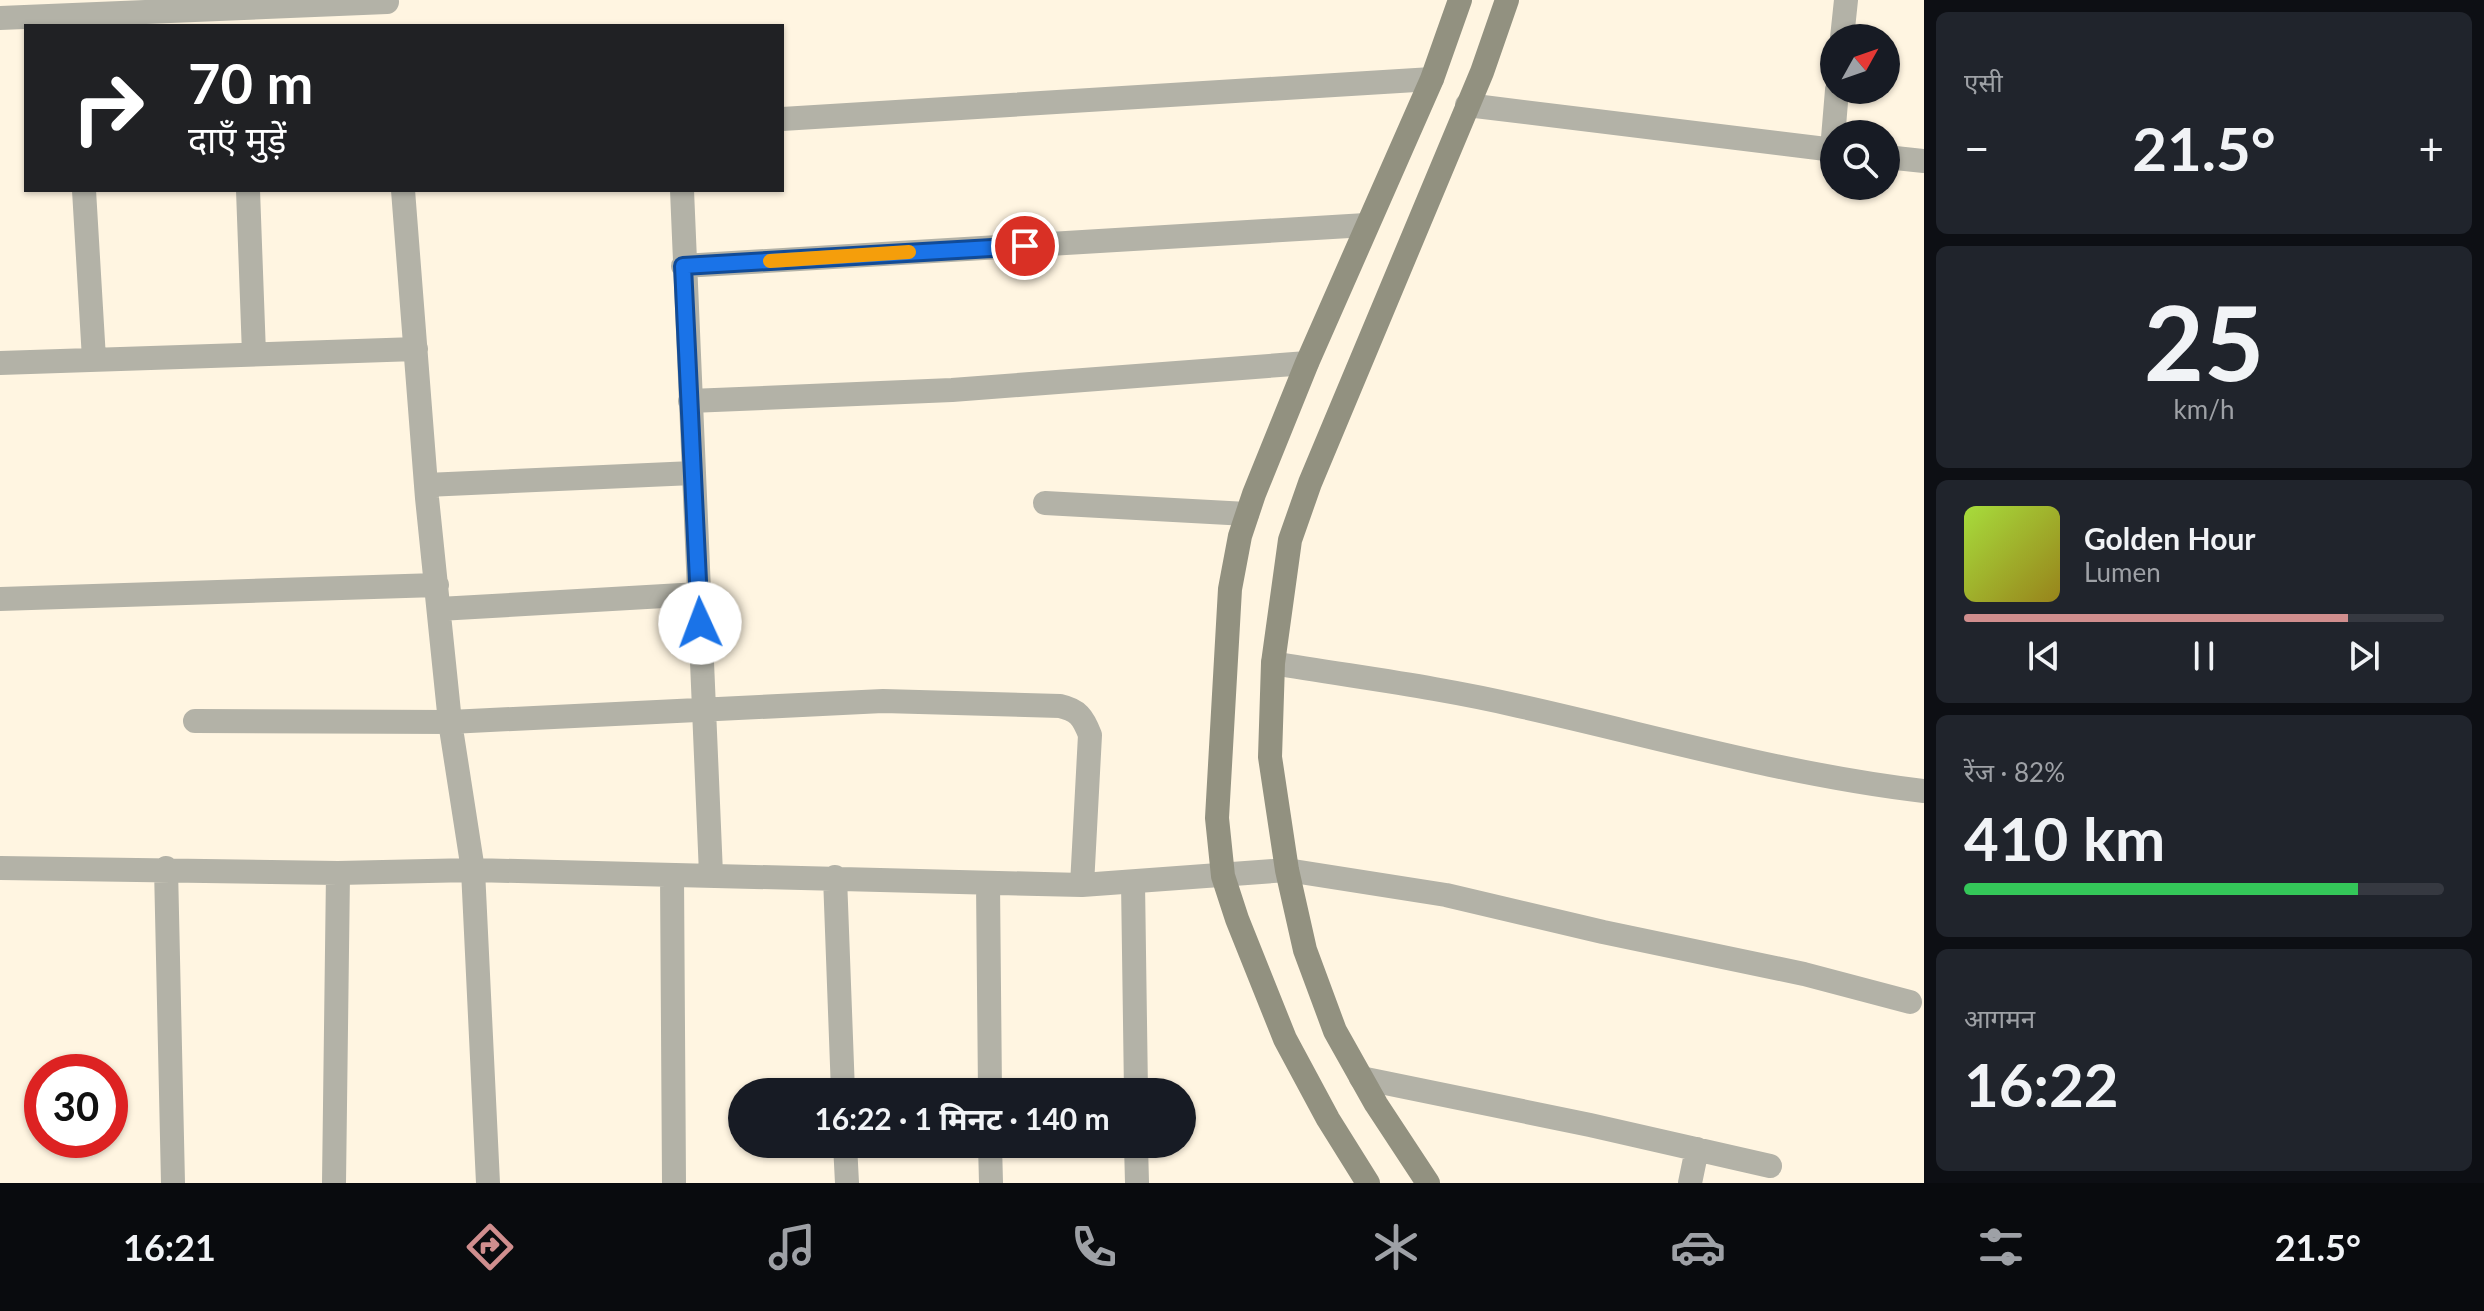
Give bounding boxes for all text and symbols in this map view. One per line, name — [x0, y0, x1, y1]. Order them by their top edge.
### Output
north arrow — [1820, 24, 1900, 104]
map controls — [1820, 24, 1900, 200]
text: 70 m — [188, 49, 313, 116]
icon: right — [56, 56, 160, 160]
text: एसी — [1964, 66, 2003, 98]
text: 21.5° — [2132, 112, 2276, 184]
text: दाएँ मुड़ें — [188, 117, 286, 161]
button: search — [1820, 120, 1900, 200]
text: − — [1964, 122, 1990, 174]
text: + — [2418, 122, 2444, 174]
pin — [991, 212, 1059, 280]
icon: arrive — [1003, 224, 1047, 268]
text: 25 — [2144, 278, 2264, 403]
text: km/h — [2174, 393, 2234, 425]
text: Golden Hour — [2084, 520, 2256, 556]
text: Lumen — [2084, 556, 2161, 588]
position arrow — [658, 581, 742, 665]
icon: previous — [2022, 634, 2066, 678]
icon: pause — [2182, 634, 2226, 678]
icon: next — [2342, 634, 2386, 678]
text: रेंज · 82% — [1964, 756, 2065, 788]
text: 410 km — [1964, 802, 2165, 874]
text: आगमन — [1964, 1002, 2035, 1034]
text: 16:22 — [1964, 1048, 2119, 1120]
speed limit sign: 30 — [24, 1054, 128, 1158]
text: 16:22 · 1 मिनट · 140 m — [814, 1100, 1110, 1136]
icon: directions — [462, 1219, 518, 1275]
icon: music — [764, 1219, 820, 1275]
icon: phone — [1066, 1219, 1122, 1275]
icon: climate — [1368, 1219, 1424, 1275]
icon: car — [1670, 1219, 1726, 1275]
icon: filters — [1973, 1219, 2029, 1275]
text: 16:21 — [123, 1225, 216, 1269]
text: 21.5° — [2275, 1225, 2361, 1269]

